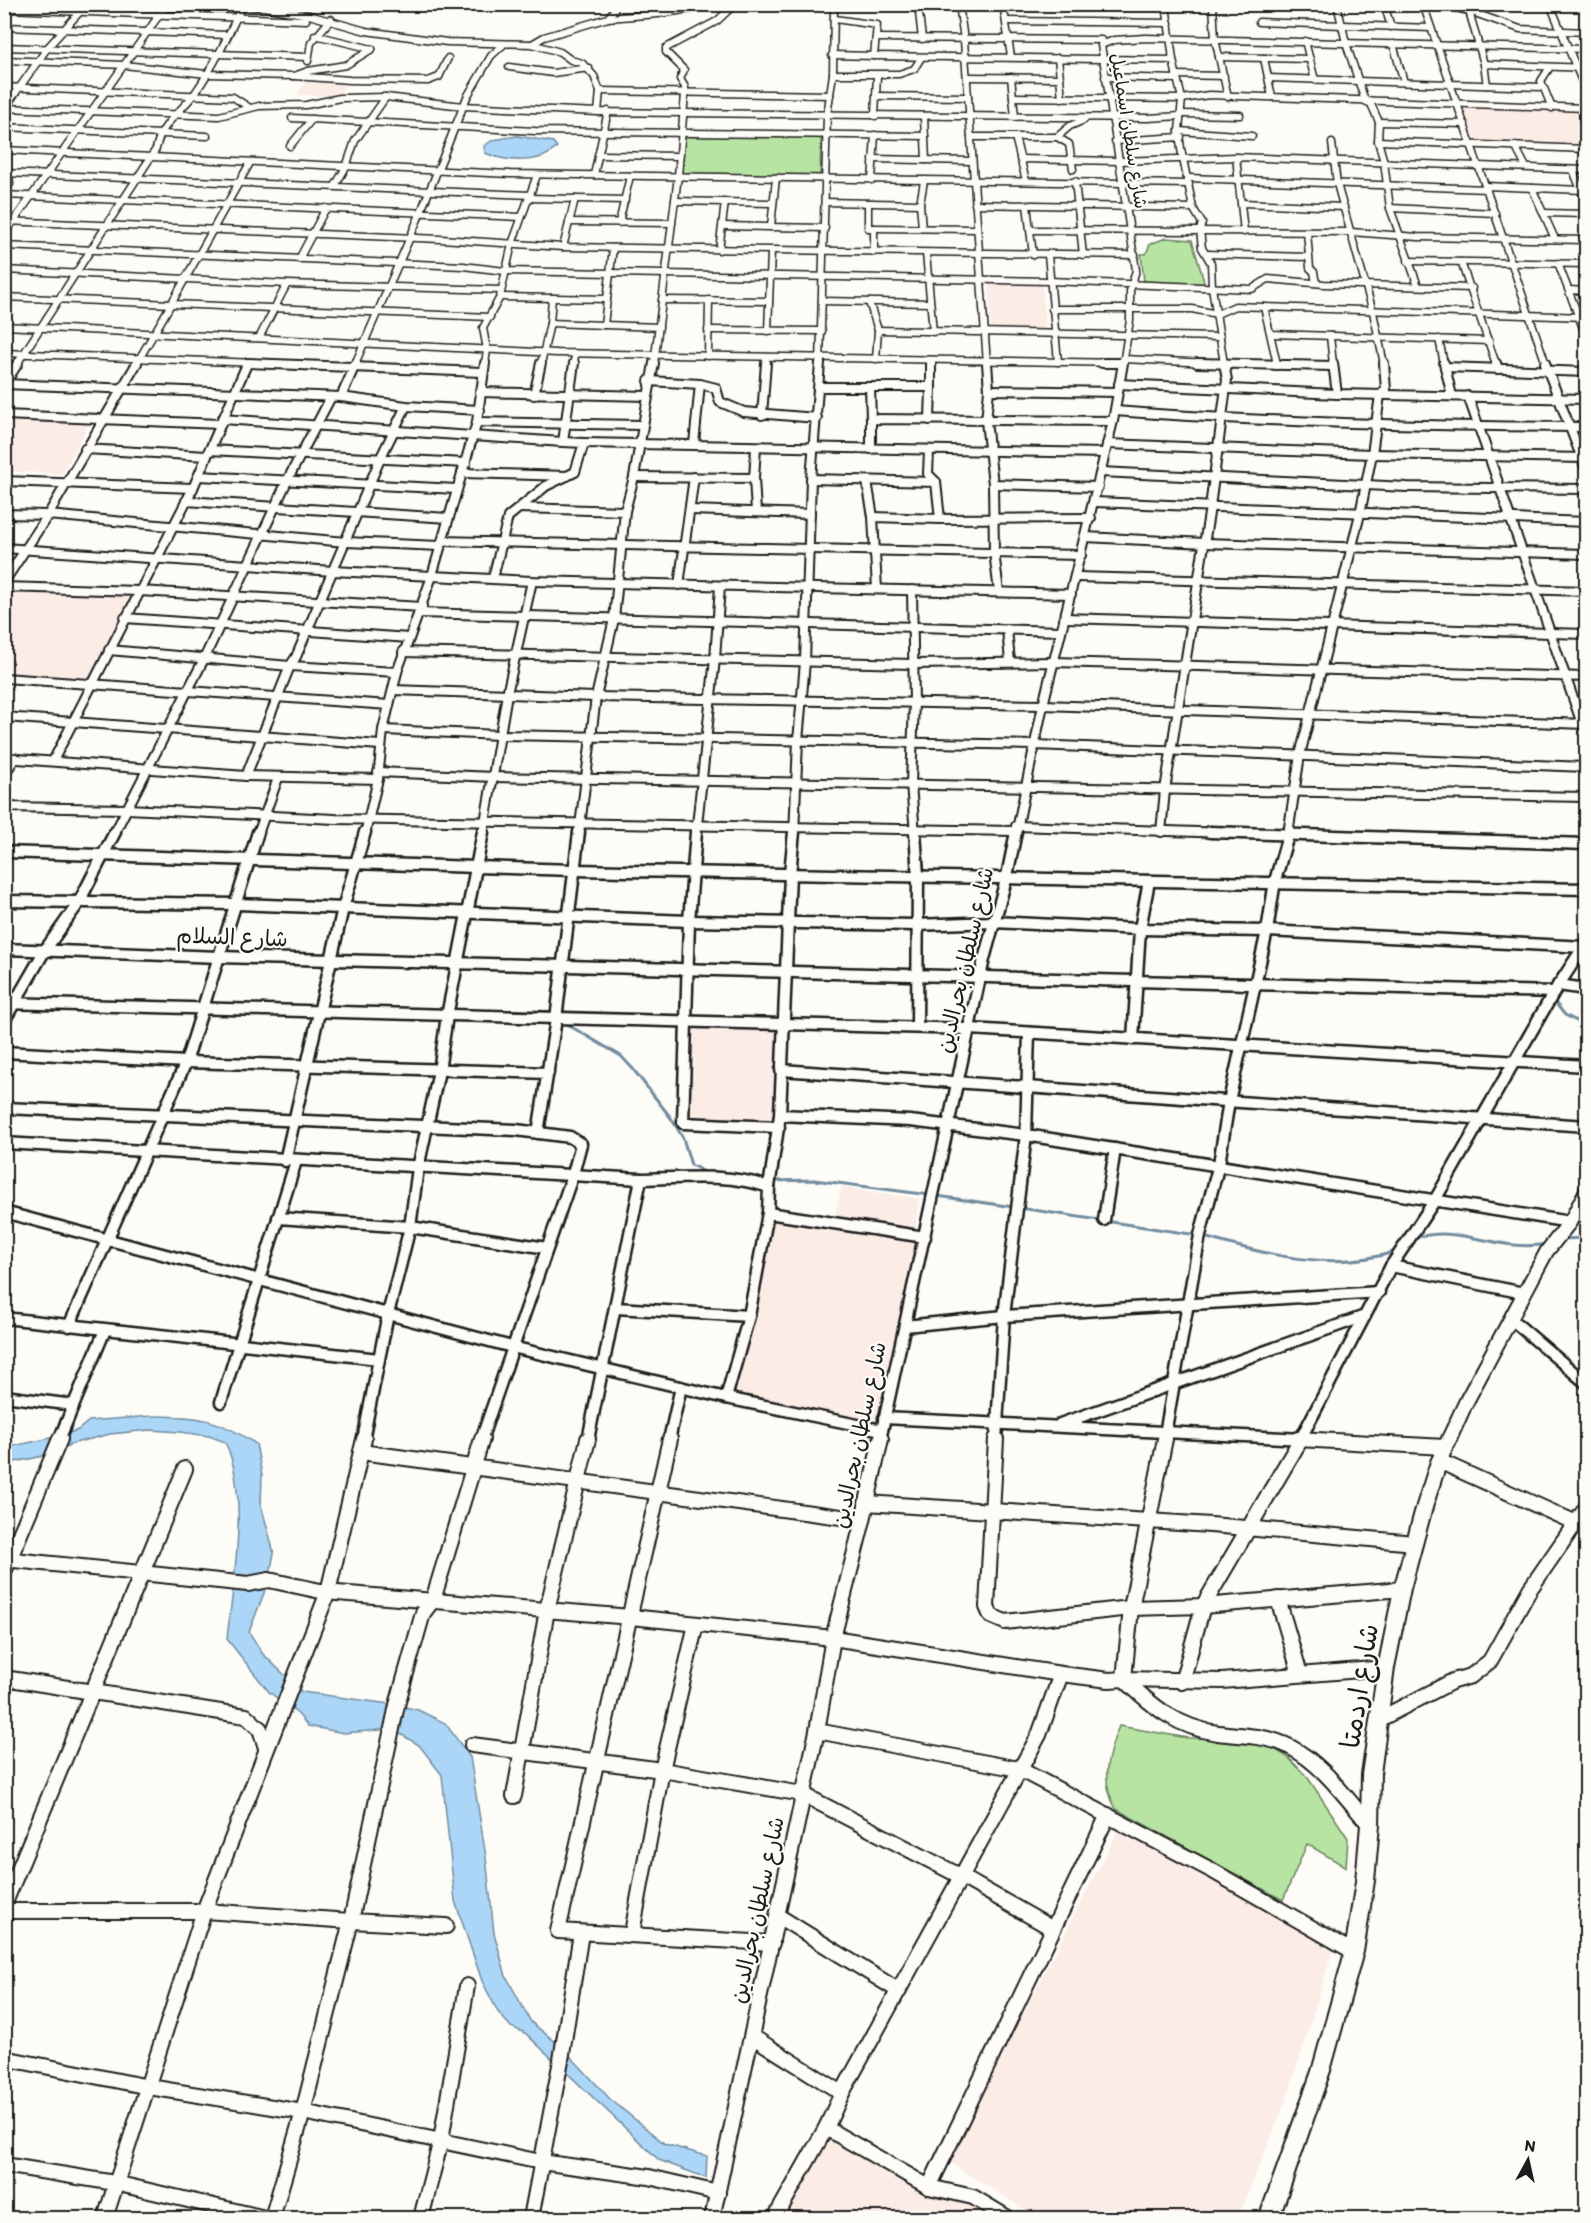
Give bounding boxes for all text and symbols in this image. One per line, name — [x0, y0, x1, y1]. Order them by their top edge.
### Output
street label: شارع سلطان اسماعيل — [1105, 52, 1152, 211]
street label: شارع سلطان بحرالدين — [930, 864, 1001, 1056]
street label: شارع السلام — [176, 922, 288, 955]
street label: شارع سلطان بحرالدين — [826, 1339, 894, 1531]
street label: شارع اردمتا — [1333, 1621, 1388, 1751]
street label: شارع سلطان بحرالدين — [724, 1814, 792, 2006]
north arrow — [1498, 2130, 1558, 2190]
text: N — [1523, 2135, 1537, 2156]

